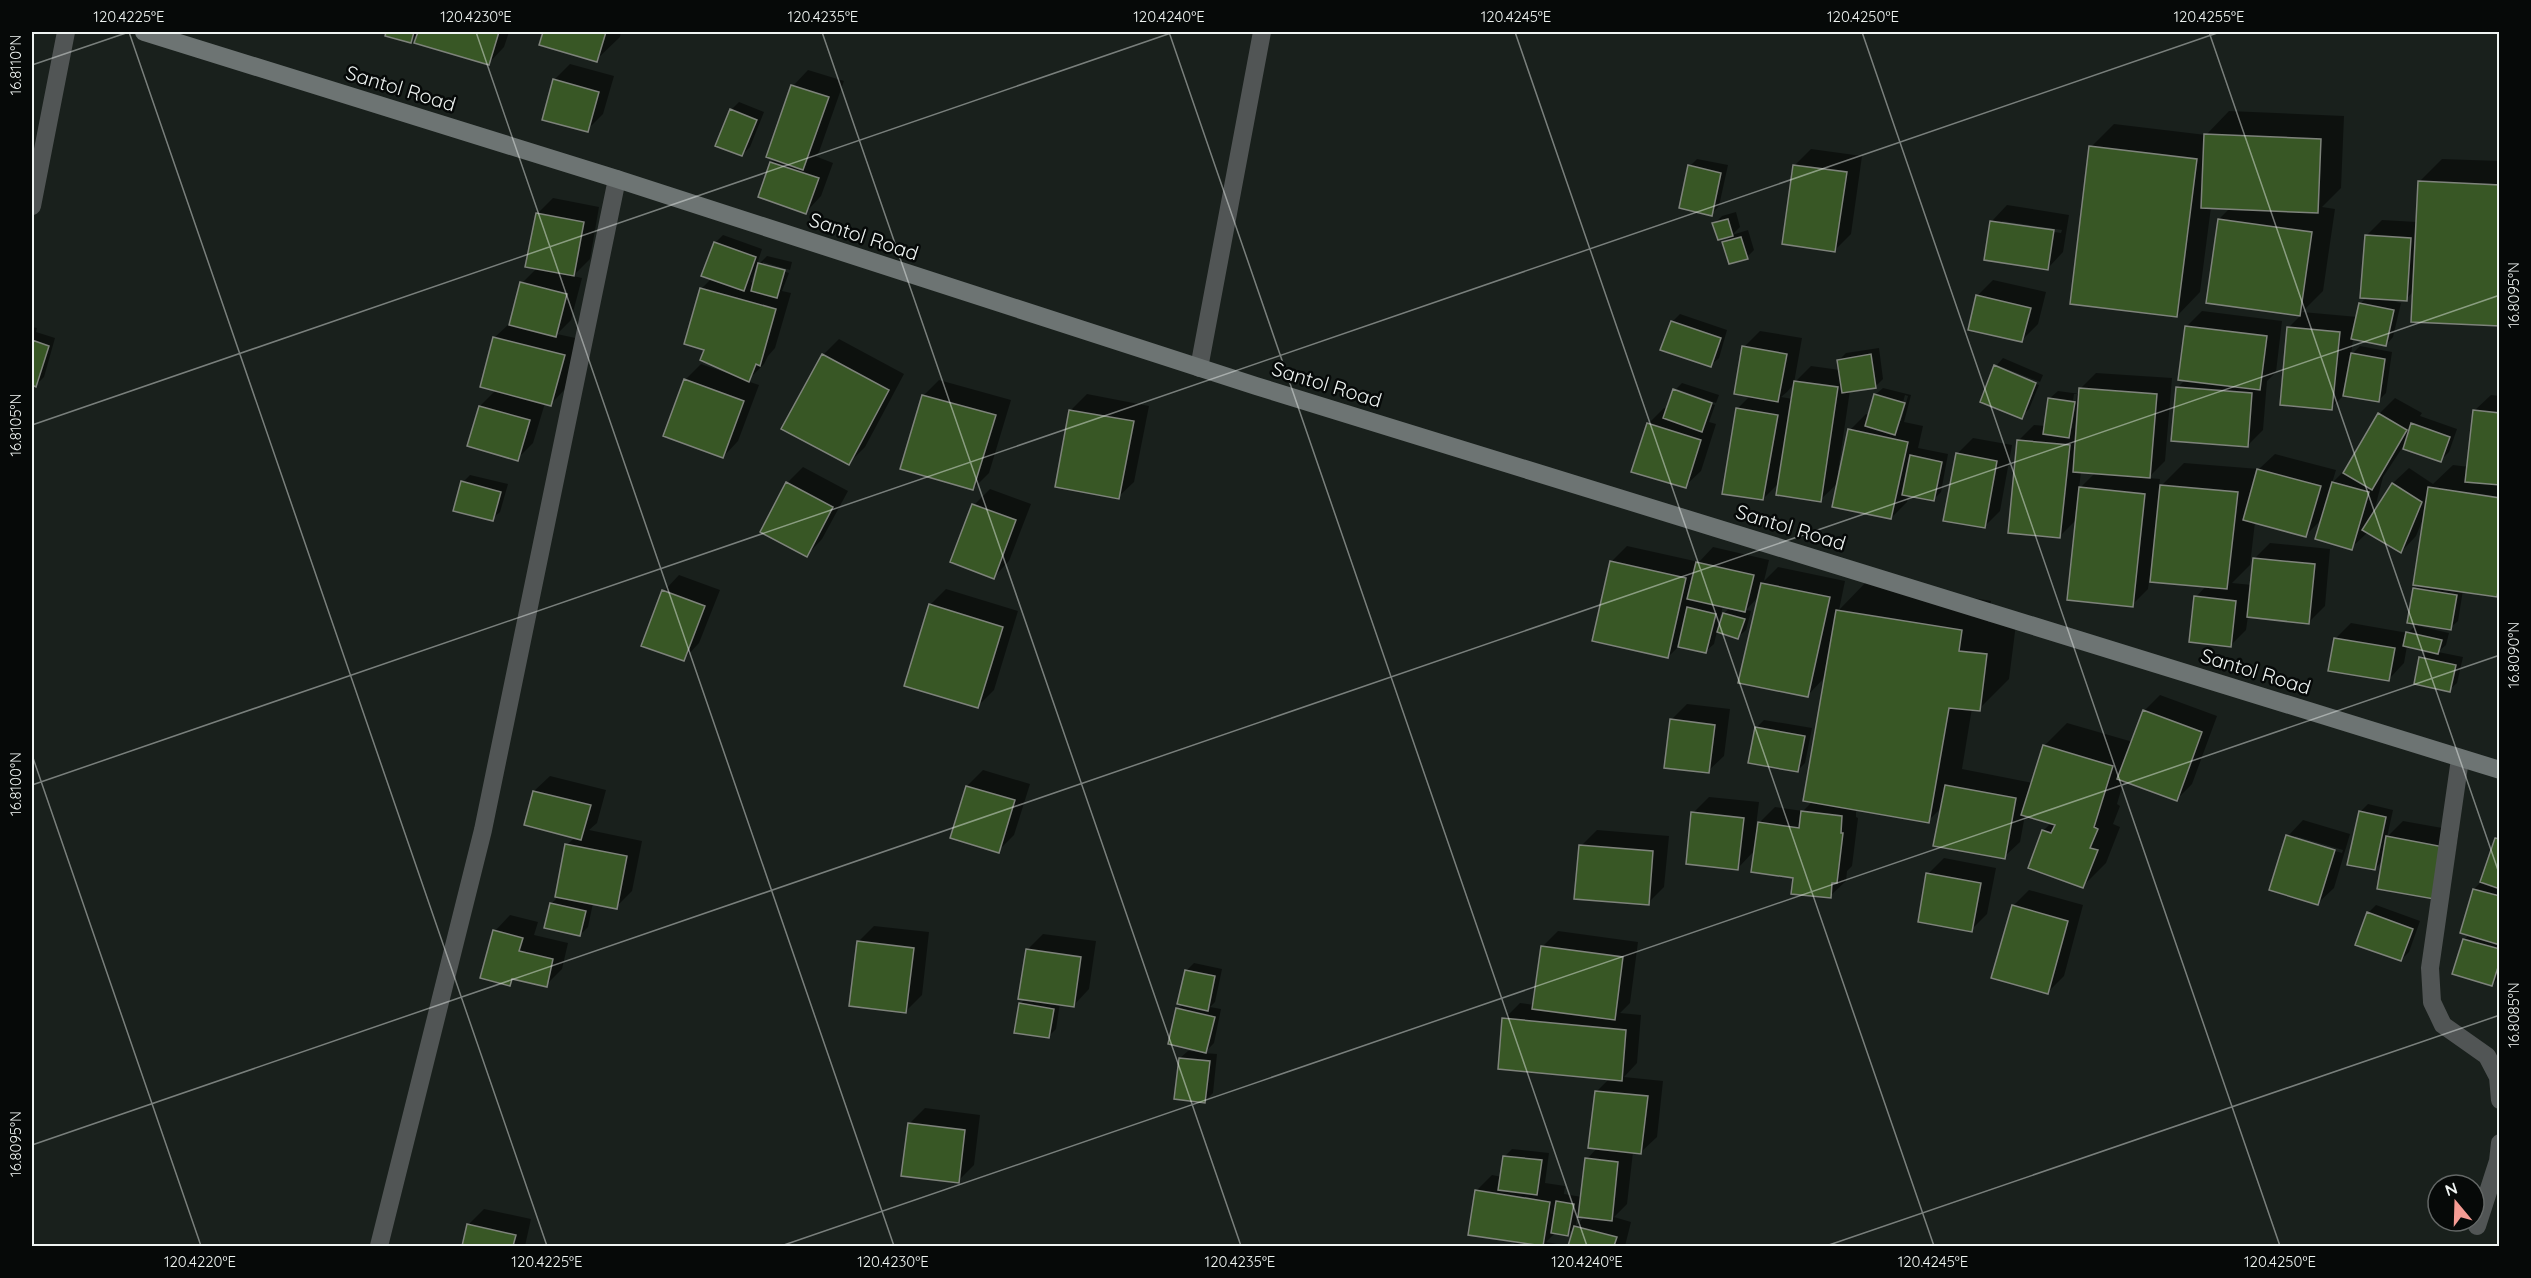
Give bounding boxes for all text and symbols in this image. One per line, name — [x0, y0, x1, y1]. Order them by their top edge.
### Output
text: 120.4225°E — [93, 7, 165, 26]
text: 120.4230°E — [440, 7, 512, 26]
text: 120.4235°E — [788, 7, 858, 26]
text: 120.4240°E — [1133, 7, 1205, 26]
text: 120.4245°E — [1481, 7, 1551, 26]
text: 120.4250°E — [1827, 7, 1899, 26]
text: 120.4255°E — [2173, 7, 2245, 26]
text: 16.8110°N — [6, 35, 25, 95]
street label: Santol Road — [343, 59, 459, 117]
street label: Santol Road — [806, 207, 922, 265]
text: 16.8095°N — [2504, 262, 2523, 328]
street label: Santol Road — [1269, 355, 1385, 413]
text: 16.8105°N — [6, 394, 25, 457]
street label: Santol Road — [1733, 498, 1849, 556]
text: 16.8090°N — [2504, 622, 2523, 688]
street label: Santol Road — [2198, 642, 2314, 700]
text: 16.8100°N — [6, 752, 25, 816]
text: 16.8085°N — [2504, 982, 2523, 1048]
text: 16.8095°N — [6, 1111, 25, 1177]
north arrow — [2426, 1173, 2486, 1233]
text: N — [2442, 1177, 2460, 1200]
text: 120.4220°E — [164, 1252, 236, 1271]
text: 120.4225°E — [511, 1252, 583, 1271]
text: 120.4230°E — [857, 1252, 929, 1271]
text: 120.4235°E — [1205, 1252, 1275, 1271]
text: 120.4240°E — [1551, 1252, 1623, 1271]
text: 120.4245°E — [1898, 1252, 1968, 1271]
text: 120.4250°E — [2244, 1252, 2316, 1271]

